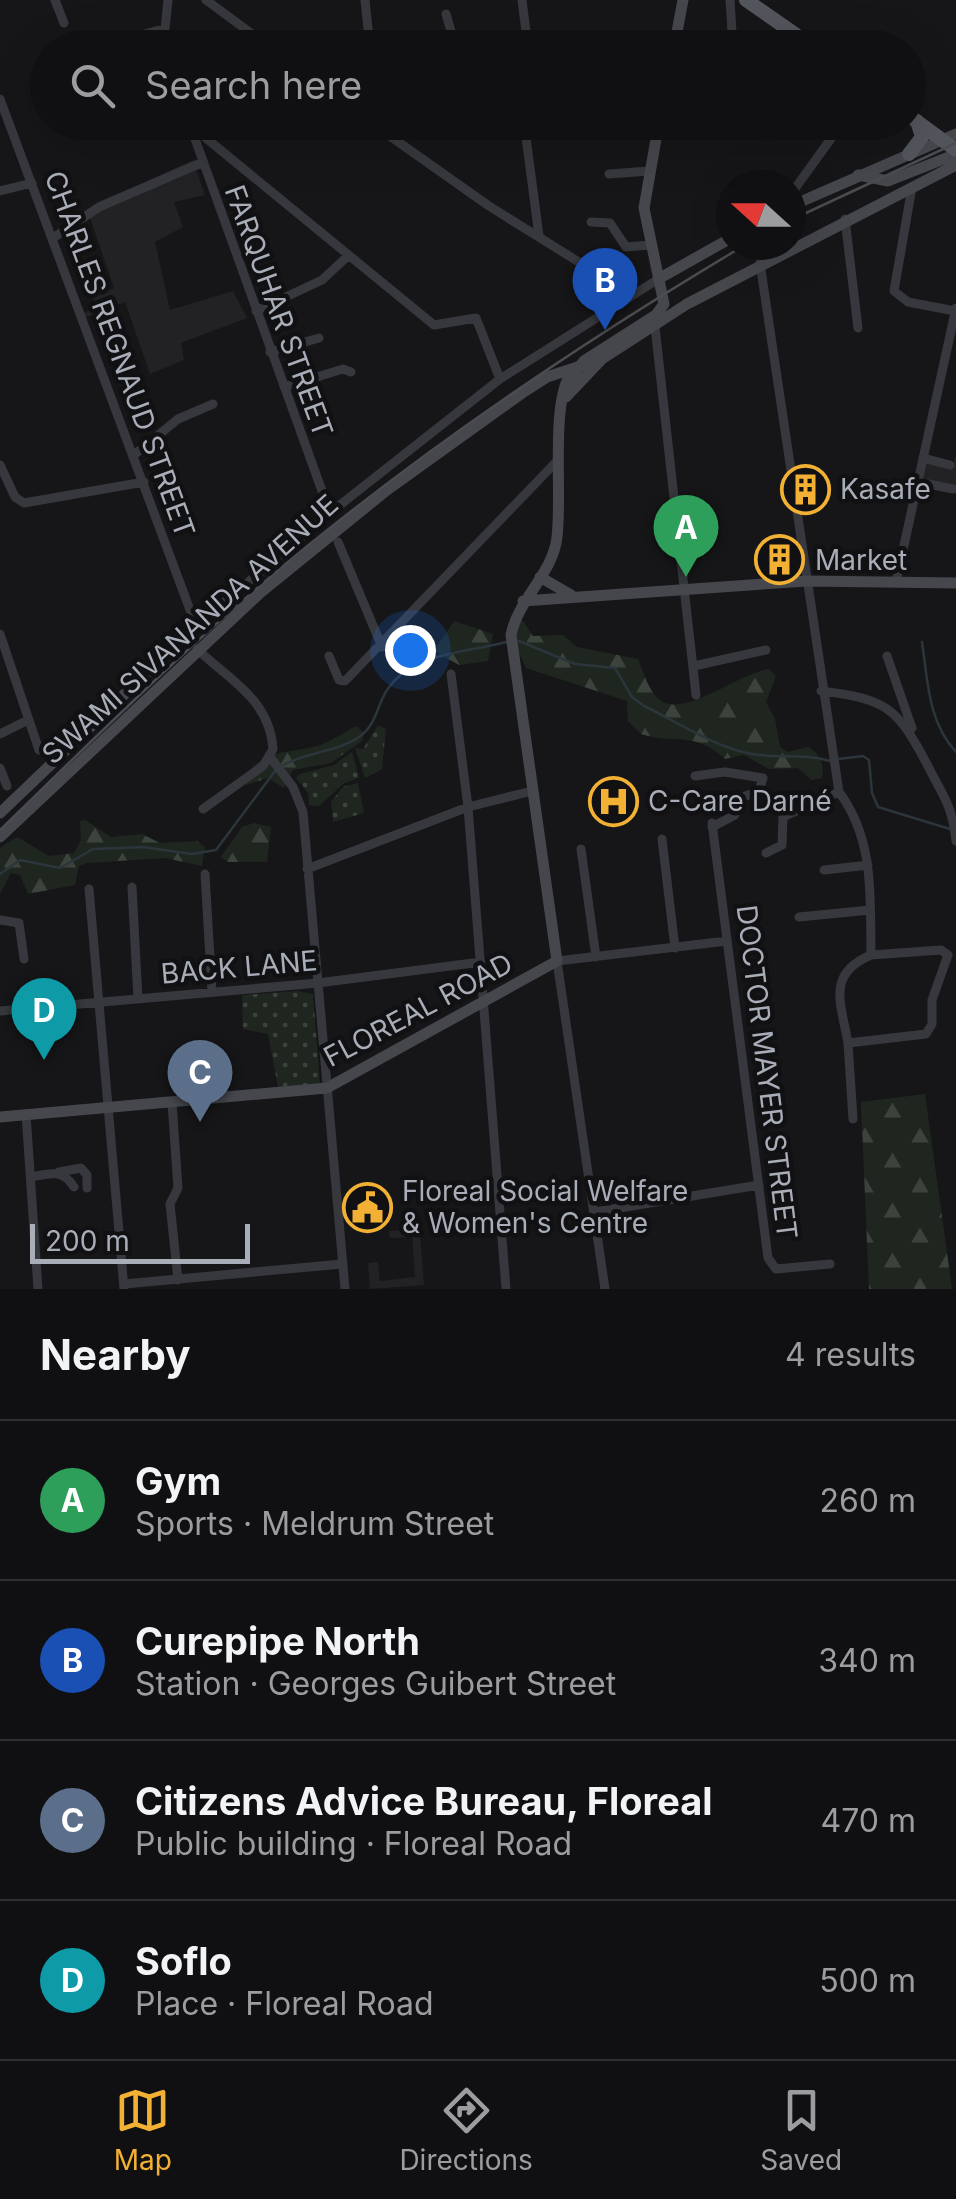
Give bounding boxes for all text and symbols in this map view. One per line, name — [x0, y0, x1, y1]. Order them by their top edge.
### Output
search box — [30, 30, 926, 140]
icon: search — [65, 58, 120, 113]
text: Search here — [145, 62, 362, 108]
street label: CHARLES REGNAUD STREET — [38, 166, 202, 542]
north arrow — [716, 170, 806, 260]
street label: FARQUHAR STREET — [218, 180, 340, 442]
pin: B — [572, 248, 638, 330]
building icon: Kasafe — [779, 463, 831, 515]
place label: Kasafe — [840, 472, 931, 506]
street label: SWAMI SIVANANDA AVENUE — [35, 487, 345, 771]
pin: A — [654, 494, 718, 577]
building icon: Market — [754, 534, 806, 586]
place label: Market — [815, 543, 907, 577]
your location — [385, 625, 436, 676]
hospital icon: C-Care Darné — [587, 775, 639, 827]
place label: C-Care Darné — [648, 784, 832, 818]
street label: DOCTOR MAYER STREET — [730, 903, 804, 1241]
street label: BACK LANE — [159, 943, 319, 991]
street label: FLOREAL ROAD — [318, 946, 518, 1074]
pin: D — [12, 978, 76, 1060]
pin: C — [168, 1040, 232, 1122]
place label: Floreal Social Welfare & Women's Centre — [402, 1174, 688, 1240]
public building icon: Floreal Social Welfare & Women's Centre — [341, 1181, 393, 1233]
scale bar — [30, 1219, 250, 1264]
text: 200 m — [45, 1224, 130, 1258]
text: Nearby — [40, 1329, 191, 1380]
text: 4 results — [785, 1335, 916, 1374]
text: Gym — [135, 1458, 221, 1504]
text: A — [61, 1481, 84, 1520]
text: 260 m — [819, 1481, 916, 1520]
text: Sports · Meldrum Street — [135, 1504, 494, 1543]
text: Curepipe North — [135, 1618, 420, 1664]
text: B — [62, 1641, 83, 1680]
text: 340 m — [818, 1641, 916, 1680]
text: Station · Georges Guibert Street — [135, 1664, 616, 1703]
text: Citizens Advice Bureau, Floreal — [135, 1778, 713, 1824]
text: C — [61, 1801, 84, 1840]
text: 470 m — [821, 1801, 916, 1840]
text: Public building · Floreal Road — [135, 1824, 572, 1863]
text: Soflo — [135, 1938, 232, 1984]
text: D — [61, 1961, 84, 2000]
text: 500 m — [819, 1961, 916, 2000]
text: Place · Floreal Road — [135, 1984, 434, 2023]
tab: Map — [114, 2083, 172, 2177]
tab: Directions — [399, 2083, 533, 2177]
tab: Saved — [760, 2083, 842, 2177]

